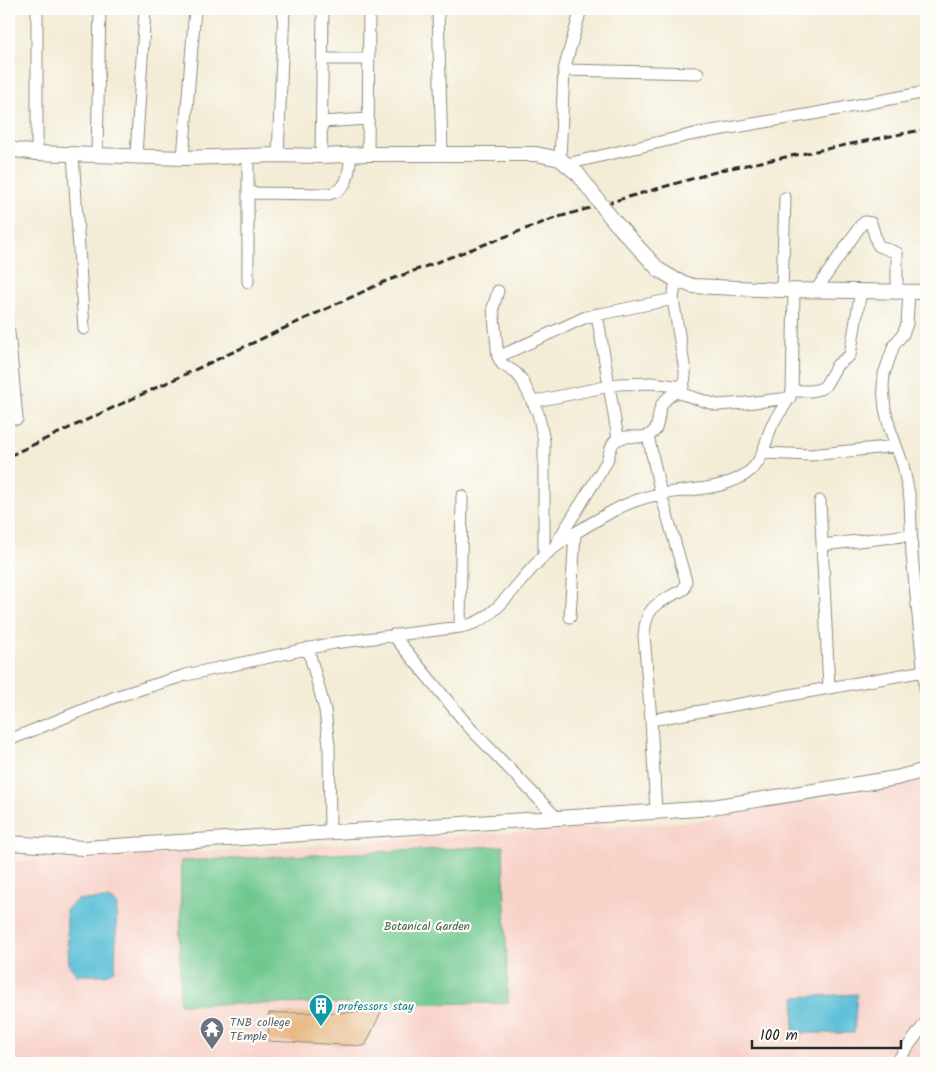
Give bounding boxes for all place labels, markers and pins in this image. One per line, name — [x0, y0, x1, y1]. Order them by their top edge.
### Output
building icon: professors stay — [308, 993, 334, 1027]
place label: professors stay — [337, 997, 414, 1016]
place label: TNB college TEmple — [230, 1013, 291, 1046]
temple icon: TNB college TEmple — [199, 1016, 225, 1050]

